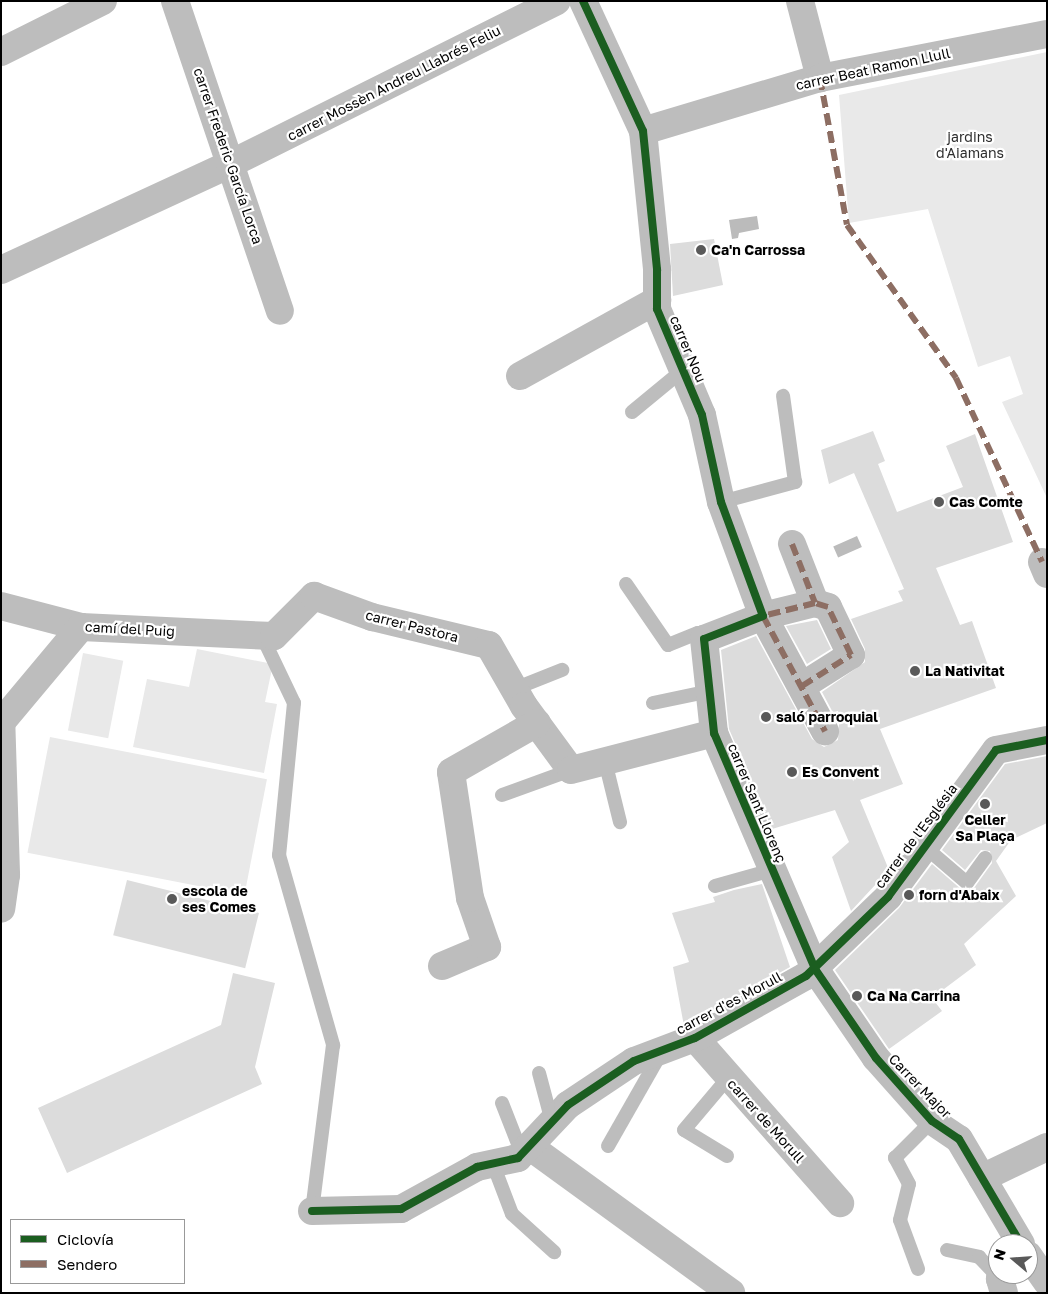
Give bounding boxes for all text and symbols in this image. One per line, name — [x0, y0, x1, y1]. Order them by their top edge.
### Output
street label: carrer Mossèn Andreu Llabrés Feliu — [285, 22, 503, 144]
street label: carrer Beat Ramon Llull — [794, 44, 952, 94]
street label: carrer Frederic García Lorca — [190, 66, 266, 246]
park label: jardins d'Aiamans — [936, 129, 1004, 162]
place label: Ca'n Carrossa — [711, 242, 805, 258]
marker: Ca'n Carrossa — [695, 244, 707, 256]
street label: carrer Nou — [666, 313, 710, 385]
place label: Cas Comte — [949, 494, 1023, 510]
marker: Cas Comte — [933, 496, 945, 508]
street label: carrer Pastora — [364, 606, 460, 646]
street label: camí del Puig — [85, 618, 175, 640]
place label: La Nativitat — [925, 663, 1004, 679]
marker: La Nativitat — [909, 665, 921, 677]
place label: saló parroquial — [776, 709, 878, 725]
marker: saló parroquial — [760, 711, 772, 723]
street label: carrer Sant Llorenç — [724, 741, 790, 865]
place label: Es Convent — [802, 764, 879, 780]
marker: Es Convent — [786, 766, 798, 778]
street label: carrer de l'Església — [871, 780, 961, 892]
marker: Celler Sa Plaça — [979, 798, 991, 810]
place label: Celler Sa Plaça — [955, 812, 1015, 844]
place label: escola de ses Comes — [182, 883, 256, 916]
place label: forn d'Abaix — [919, 887, 1000, 903]
marker: forn d'Abaix — [903, 889, 915, 901]
marker: escola de ses Comes — [166, 893, 178, 905]
street label: carrer d'es Morull — [673, 968, 785, 1038]
place label: Ca Na Carrina — [867, 988, 960, 1004]
marker: Ca Na Carrina — [851, 990, 863, 1002]
street label: Carrer Major — [885, 1050, 955, 1122]
street label: carrer de Morull — [724, 1076, 808, 1166]
legend — [10, 1219, 185, 1284]
text: Ciclovía — [57, 1230, 114, 1248]
north arrow — [988, 1234, 1038, 1284]
text: N — [989, 1247, 1009, 1262]
text: Sendero — [57, 1255, 117, 1273]

